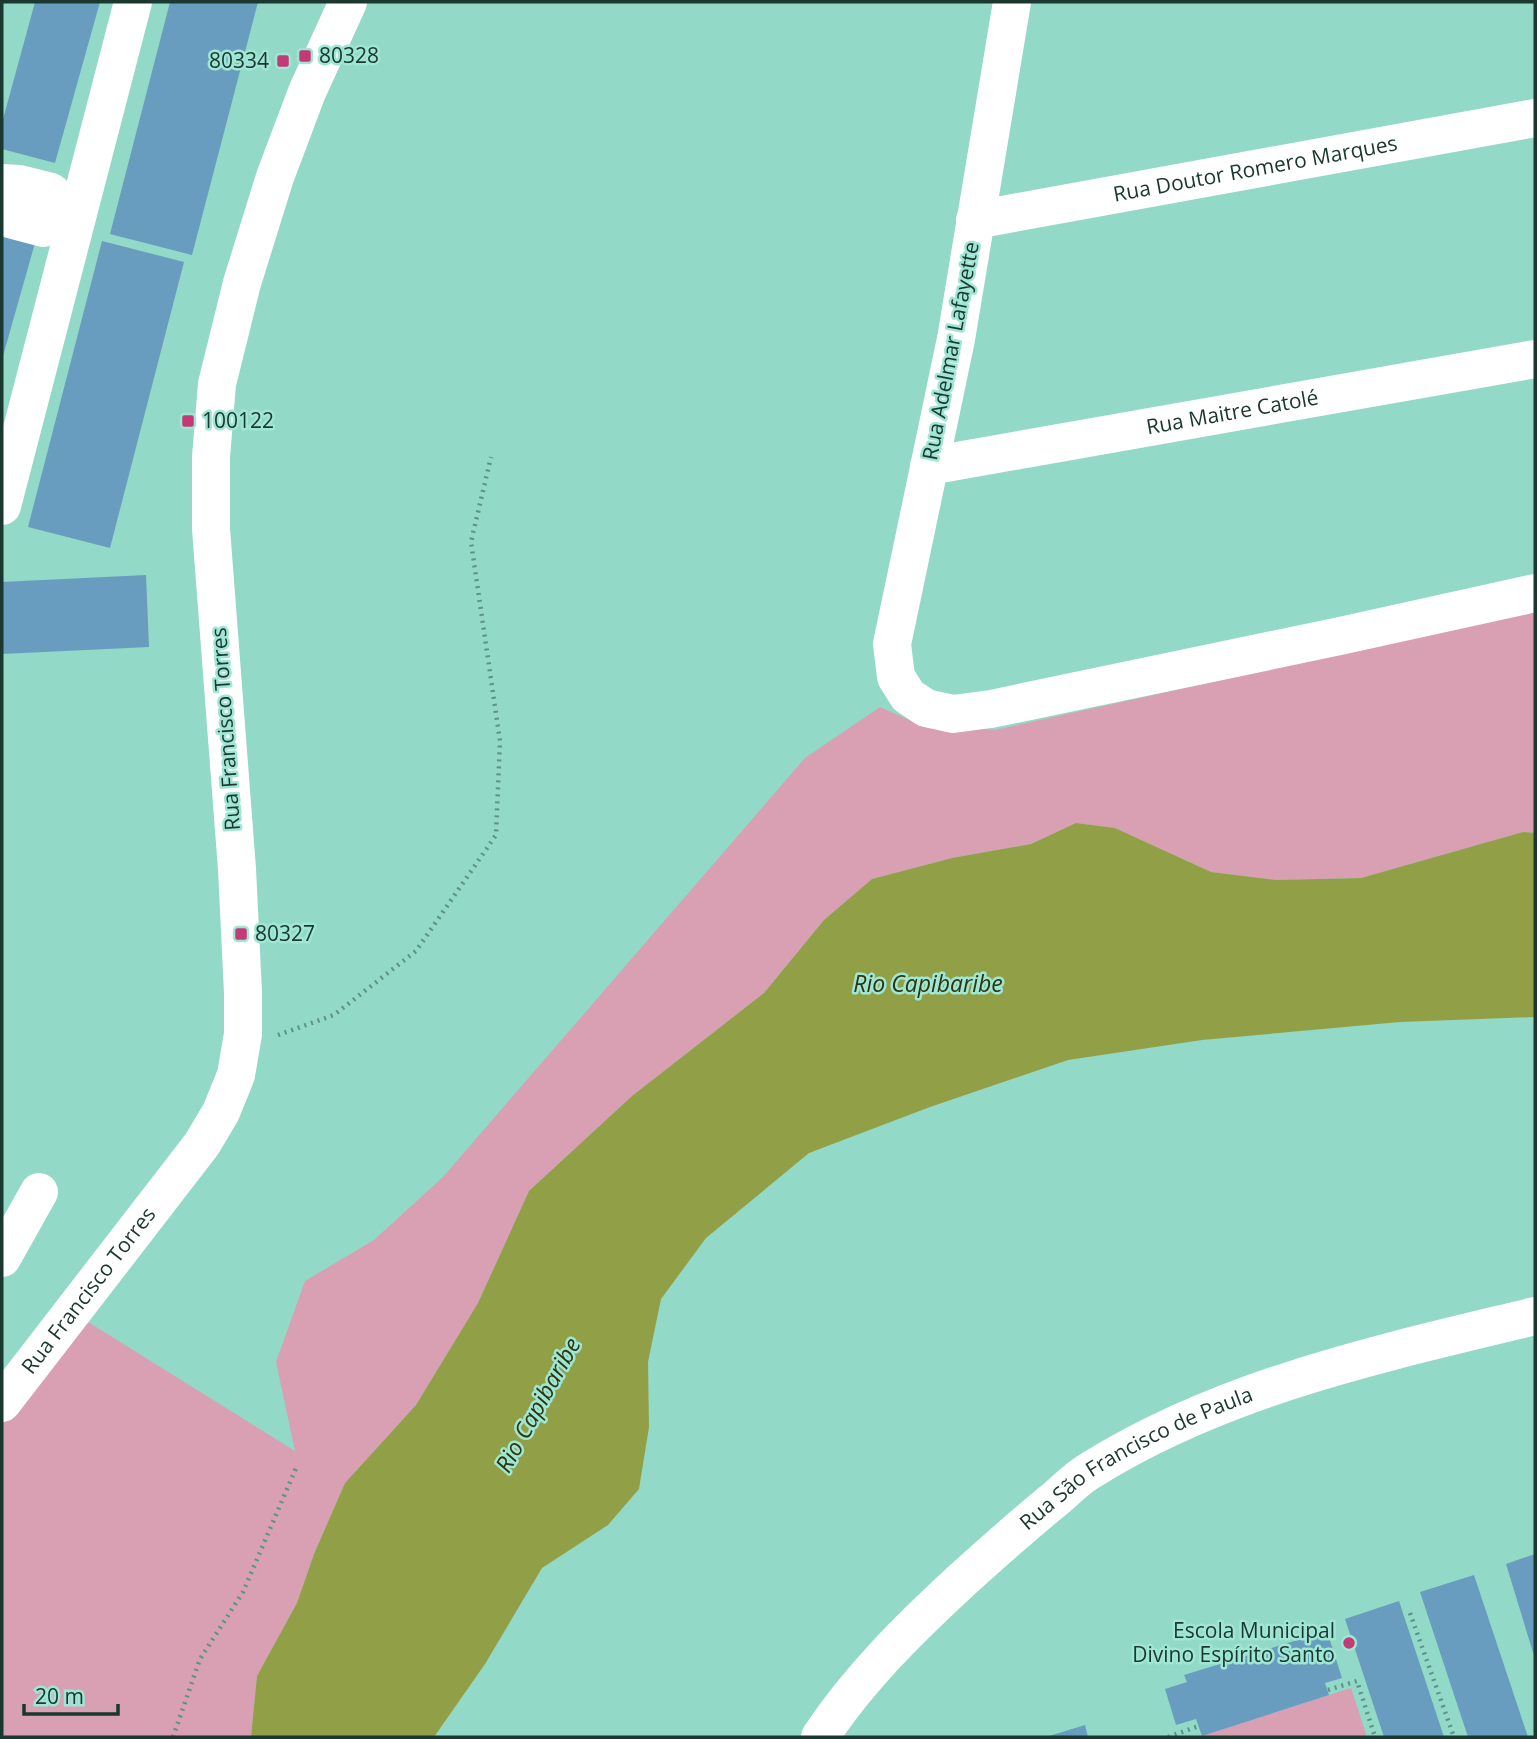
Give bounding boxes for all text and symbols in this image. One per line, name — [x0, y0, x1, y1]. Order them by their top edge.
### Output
place label: 80328 — [319, 41, 379, 69]
place label: 80334 — [209, 46, 269, 74]
marker: 80328 — [297, 48, 313, 64]
marker: 80334 — [275, 53, 291, 69]
street label: Rua Doutor Romero Marques — [1111, 128, 1400, 208]
street label: Rua Adelmar Lafayette — [915, 239, 985, 462]
street label: Rua Maitre Catolé — [1144, 383, 1320, 440]
place label: 100122 — [202, 406, 274, 434]
marker: 100122 — [180, 413, 196, 429]
street label: Rua Francisco Torres — [204, 627, 246, 832]
place label: 80327 — [255, 919, 315, 947]
marker: 80327 — [233, 926, 249, 942]
water label: Rio Capibaribe — [853, 967, 1003, 999]
street label: Rua Francisco Torres — [15, 1201, 161, 1379]
water label: Rio Capibaribe — [487, 1331, 587, 1478]
street label: Rua São Francisco de Paula — [1013, 1380, 1256, 1536]
place label: Escola Municipal Divino Espírito Santo — [1132, 1616, 1335, 1668]
marker: Escola Municipal Divino Espírito Santo — [1341, 1635, 1357, 1651]
scale bar — [24, 1672, 119, 1716]
text: 20 m — [35, 1682, 84, 1710]

